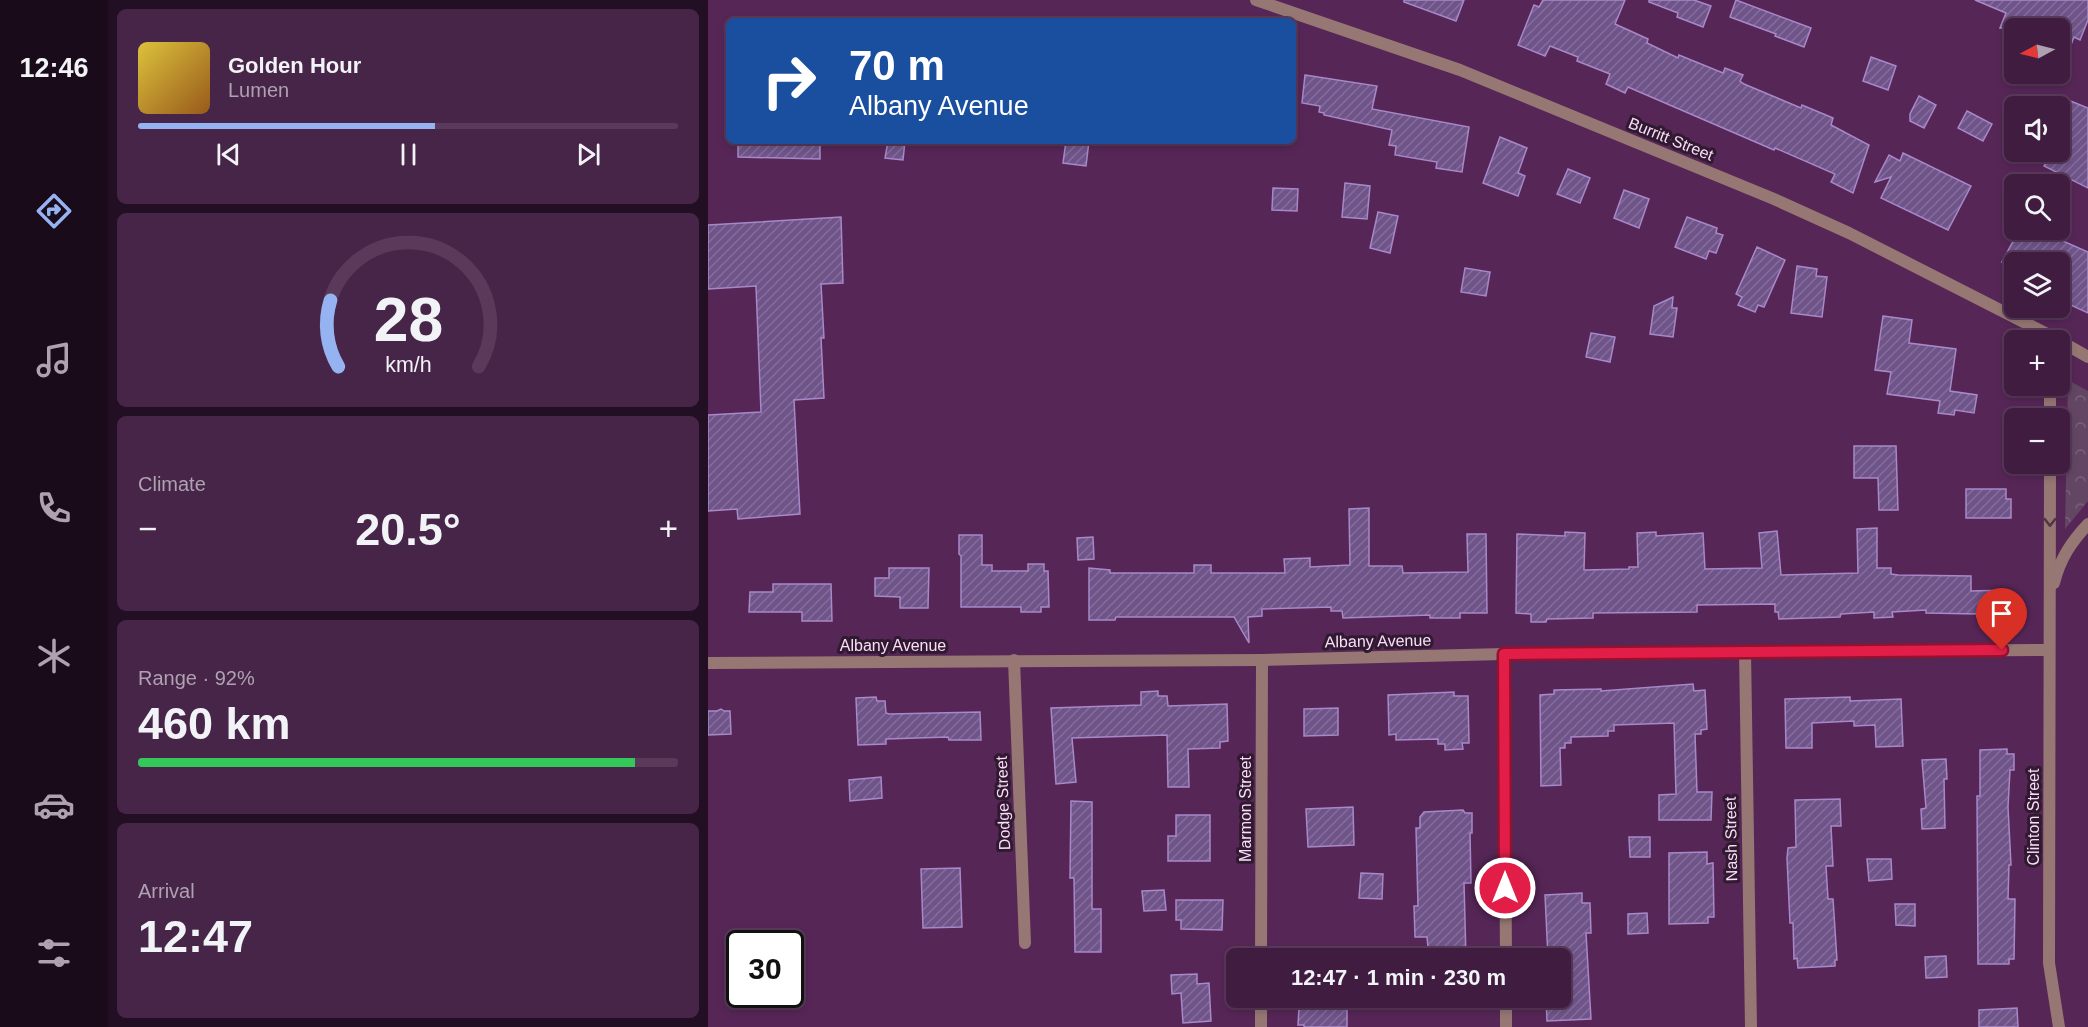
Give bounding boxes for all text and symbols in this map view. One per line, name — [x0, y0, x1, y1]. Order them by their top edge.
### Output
north arrow — [2004, 18, 2070, 84]
map controls — [2004, 18, 2070, 474]
icon: right — [750, 42, 828, 120]
text: 70 m — [849, 42, 945, 89]
text: 12:46 — [19, 53, 89, 83]
text: Golden Hour — [228, 53, 361, 78]
text: Lumen — [228, 79, 289, 101]
text: Albany Avenue — [849, 91, 1029, 121]
button: sound — [2004, 96, 2070, 162]
street label: Burritt Street — [1626, 114, 1716, 164]
icon: previous — [212, 138, 245, 171]
icon: pause — [392, 138, 425, 171]
icon: next — [572, 138, 605, 171]
button: search — [2004, 174, 2070, 240]
icon: directions — [33, 190, 75, 232]
button: layers — [2004, 252, 2070, 318]
text: 28 — [373, 285, 443, 354]
button: + — [2004, 330, 2070, 396]
icon: music — [33, 339, 75, 381]
text: km/h — [385, 353, 431, 377]
button: − — [2004, 408, 2070, 474]
text: Climate — [138, 473, 206, 495]
icon: phone — [33, 487, 75, 529]
text: 20.5° — [355, 504, 461, 555]
text: − — [138, 510, 157, 547]
text: + — [659, 510, 678, 547]
one-way arrow — [2044, 517, 2056, 526]
pin — [1976, 588, 2027, 650]
icon: arrive — [1985, 597, 2018, 630]
street label: Albany Avenue — [1325, 632, 1431, 650]
icon: climate — [33, 635, 75, 677]
street label: Albany Avenue — [840, 637, 946, 654]
text: Range · 92% — [138, 667, 255, 689]
text: 460 km — [138, 698, 291, 749]
street label: Dodge Street — [993, 755, 1013, 850]
street label: Marmon Street — [1237, 756, 1254, 862]
street label: Clinton Street — [2025, 768, 2042, 865]
icon: car — [33, 784, 75, 826]
street label: Nash Street — [1722, 796, 1740, 881]
position arrow — [1473, 856, 1537, 920]
text: Arrival — [138, 880, 195, 902]
text: 12:47 — [138, 911, 253, 962]
speed limit sign: 30 — [726, 930, 804, 1008]
icon: filters — [33, 932, 75, 974]
text: 12:47 · 1 min · 230 m — [1291, 965, 1506, 990]

